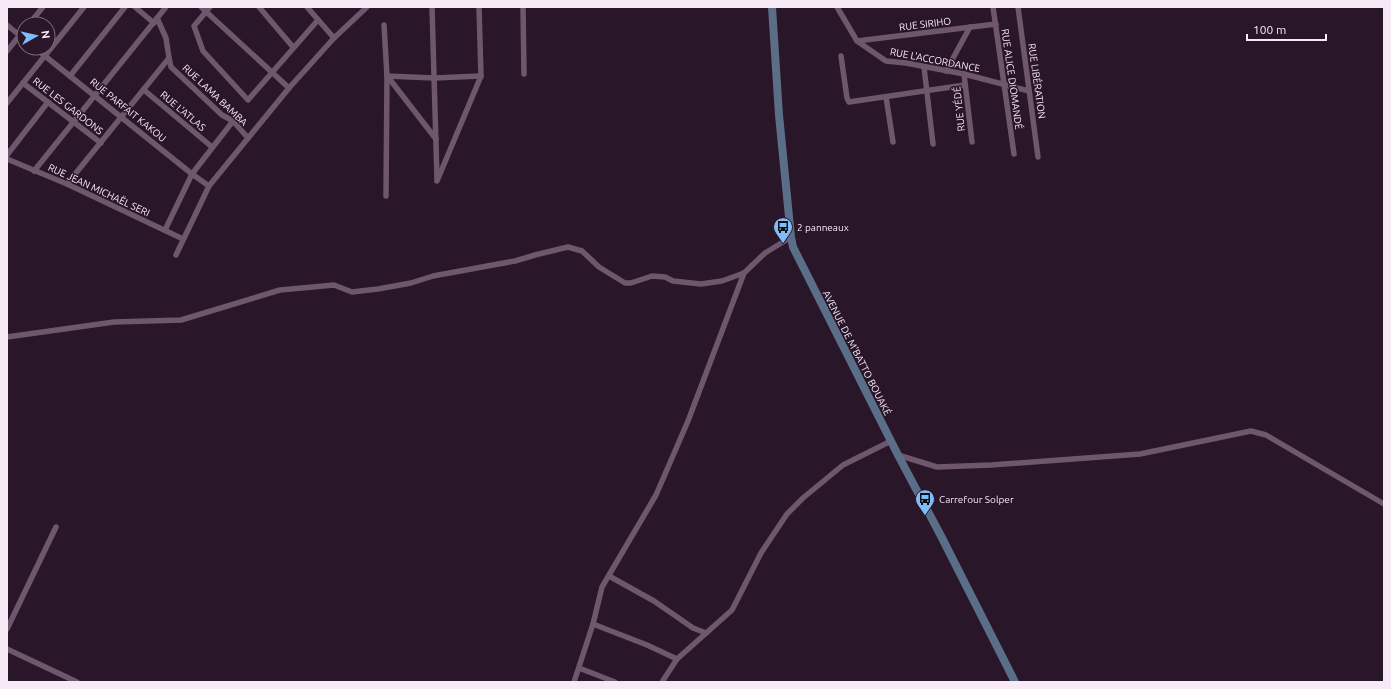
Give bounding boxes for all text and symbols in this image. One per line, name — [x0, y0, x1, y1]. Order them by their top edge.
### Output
street label: RUE SIRIHO — [898, 15, 952, 33]
north arrow — [16, 16, 56, 56]
scale bar — [1247, 16, 1326, 42]
text: 100 m — [1253, 23, 1286, 36]
street label: RUE ALICE DIOMANDÉ — [999, 28, 1026, 130]
text: N — [39, 30, 52, 40]
street label: RUE LIBÉRATION — [1026, 42, 1049, 119]
street label: RUE L'ACCORDANCE — [889, 46, 981, 74]
street label: RUE LAMA BAMBA — [180, 62, 250, 128]
street label: RUE LES GARDONS — [31, 75, 105, 137]
street label: RUE PARFAIT KAKOU — [88, 76, 168, 144]
street label: RUE YÉDÉ — [950, 86, 967, 132]
street label: RUE L'ATLAS — [158, 89, 208, 133]
street label: RUE JEAN MICHAËL SERI — [46, 162, 152, 218]
bus stop icon: 2 panneaux — [772, 216, 794, 244]
place label: 2 panneaux — [797, 222, 849, 233]
street label: AVENUE DE M'BATTO BOUAKÉ — [821, 288, 894, 418]
bus stop icon: Carrefour Solper — [914, 488, 936, 516]
place label: Carrefour Solper — [939, 494, 1014, 505]

